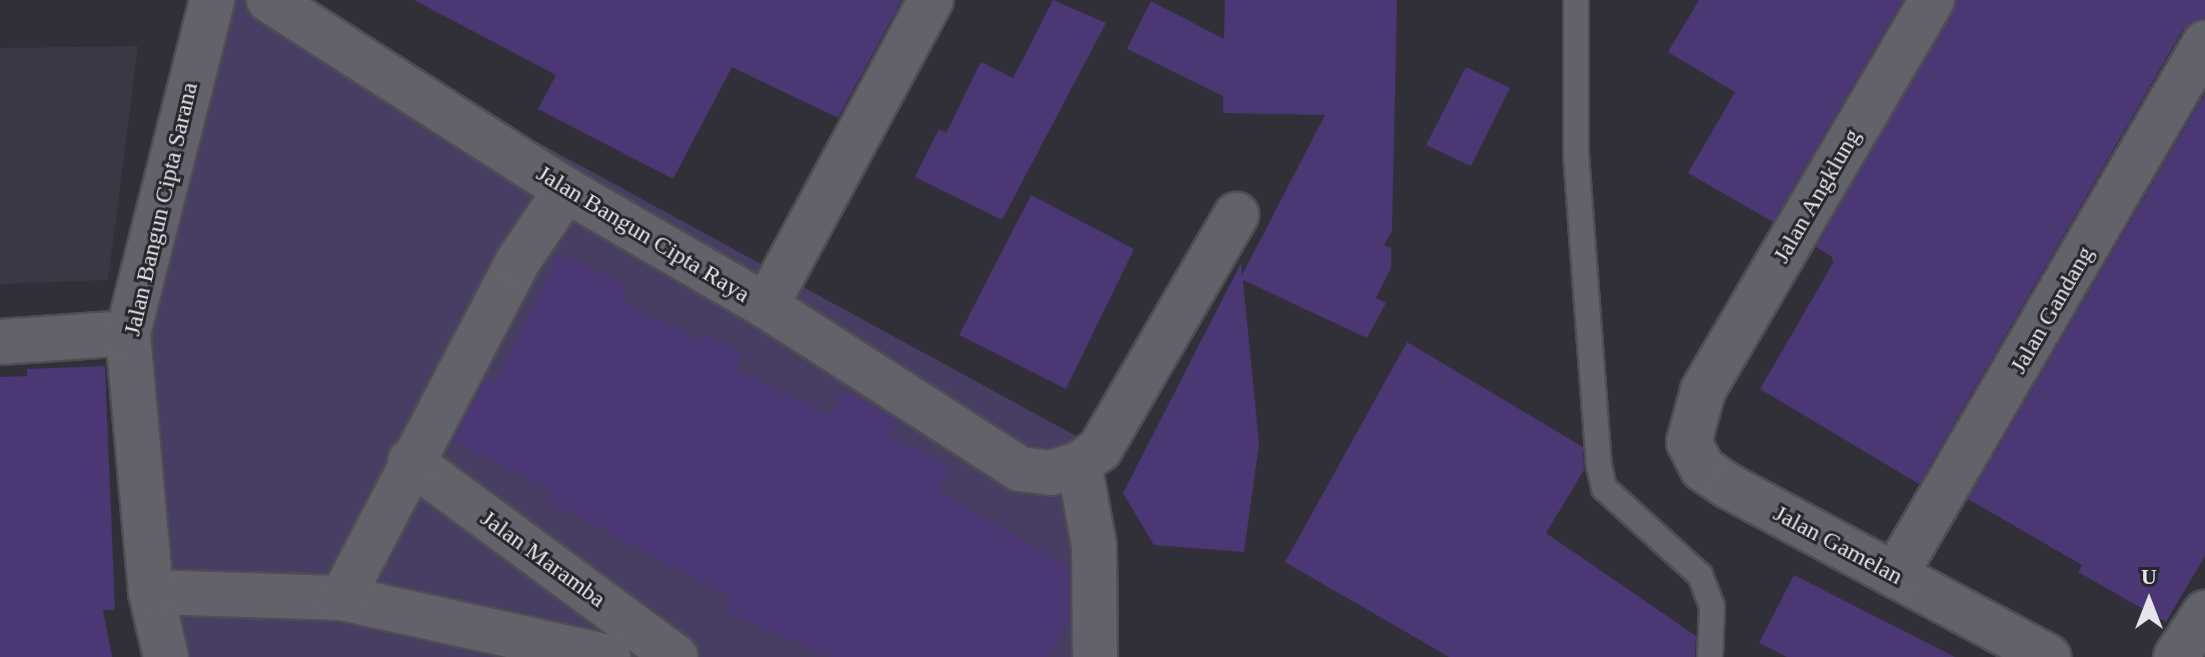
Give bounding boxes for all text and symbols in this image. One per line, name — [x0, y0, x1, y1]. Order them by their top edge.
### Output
street label: Jalan Bangun Cipta Sarana — [118, 79, 204, 339]
street label: Jalan Angklung — [1767, 123, 1867, 269]
street label: Jalan Bangun Cipta Raya — [531, 159, 755, 309]
street label: Jalan Gandang — [2004, 241, 2100, 379]
street label: Jalan Gamelan — [1769, 499, 1907, 591]
street label: Jalan Maramba — [475, 504, 611, 614]
north arrow — [2109, 561, 2189, 641]
text: U — [2141, 564, 2157, 589]

